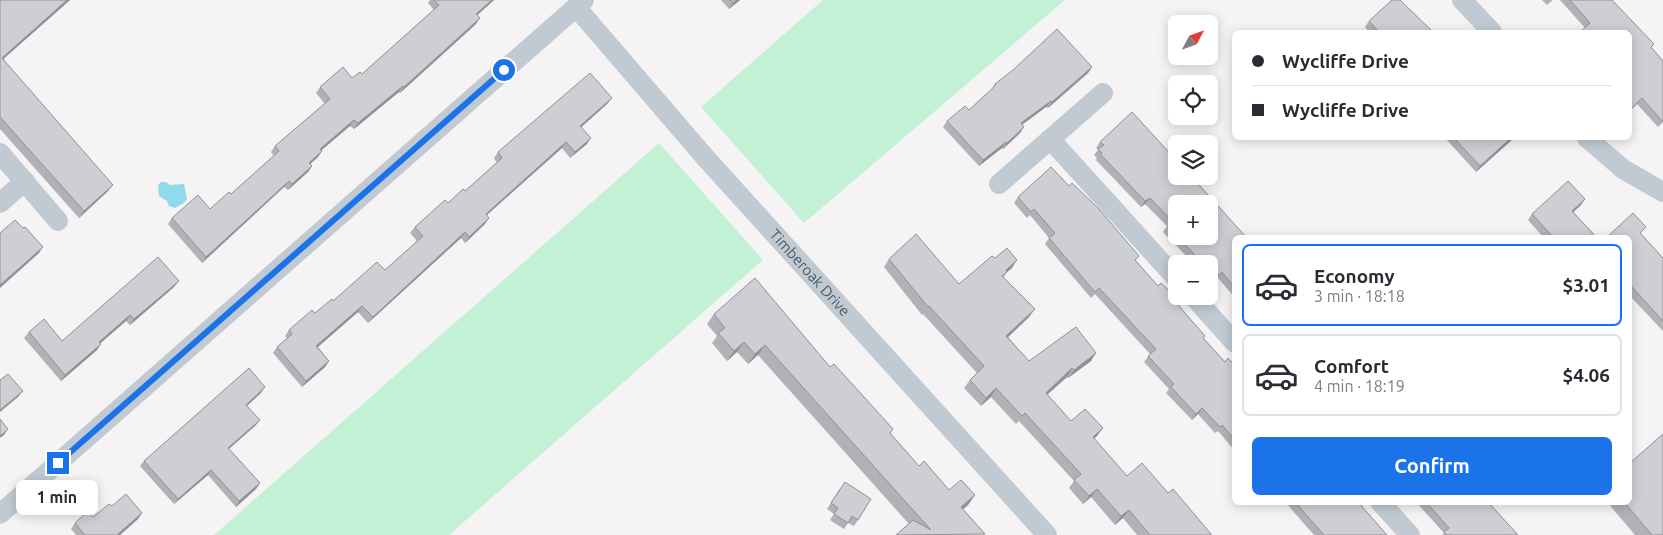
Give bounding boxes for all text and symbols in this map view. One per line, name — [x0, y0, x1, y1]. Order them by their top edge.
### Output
north arrow — [1168, 15, 1218, 65]
map controls — [1168, 15, 1218, 305]
text: Wycliffe Drive — [1282, 50, 1409, 72]
route start — [493, 59, 515, 81]
button: locate — [1168, 75, 1218, 125]
text: Wycliffe Drive — [1282, 99, 1409, 121]
button: layers — [1168, 135, 1218, 185]
button: + — [1168, 195, 1218, 245]
street label: Timberoak Drive — [767, 226, 854, 319]
button: − — [1168, 255, 1218, 305]
icon: car — [1254, 263, 1299, 308]
text: Economy — [1314, 265, 1395, 287]
text: $3.01 — [1562, 274, 1610, 296]
text: 3 min · 18:18 — [1314, 287, 1405, 305]
icon: car — [1254, 353, 1299, 398]
text: Comfort — [1314, 355, 1389, 377]
text: $4.06 — [1562, 364, 1610, 386]
text: 4 min · 18:19 — [1314, 377, 1405, 395]
button: Confirm — [1252, 437, 1612, 495]
route end — [47, 452, 69, 474]
callout: 1 min — [17, 480, 99, 516]
text: 1 min — [37, 488, 77, 506]

